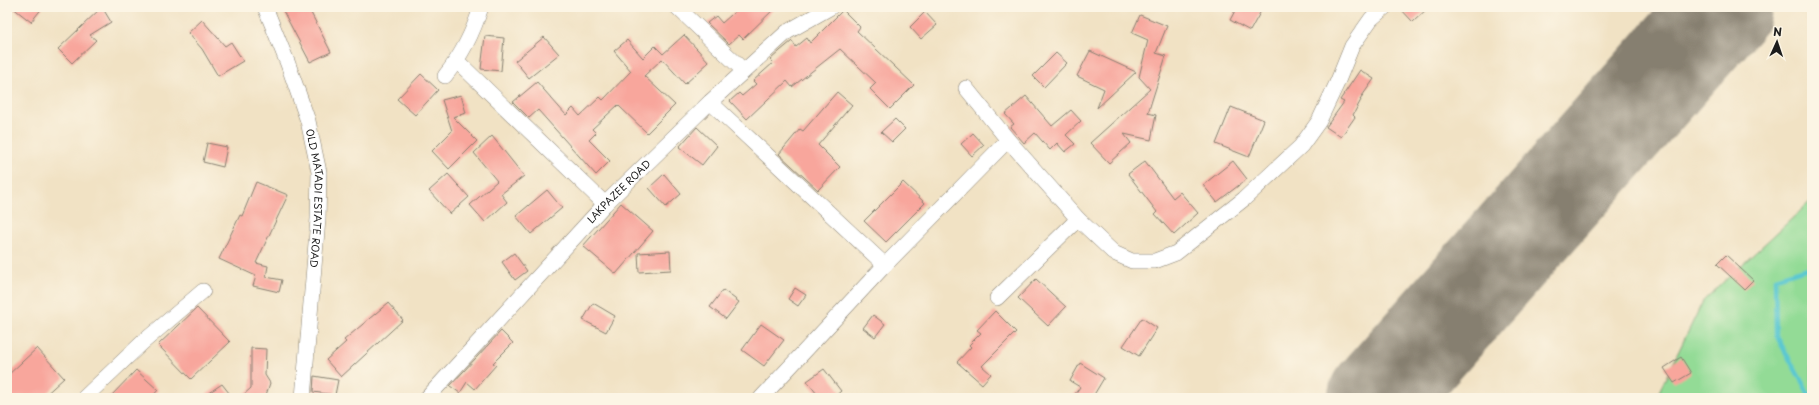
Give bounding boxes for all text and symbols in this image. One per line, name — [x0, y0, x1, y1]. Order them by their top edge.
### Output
north arrow — [1757, 22, 1797, 62]
text: N — [1773, 23, 1783, 40]
street label: OLD MATADI ESTATE ROAD — [303, 127, 328, 269]
street label: LAKPAZEE ROAD — [583, 156, 654, 226]

